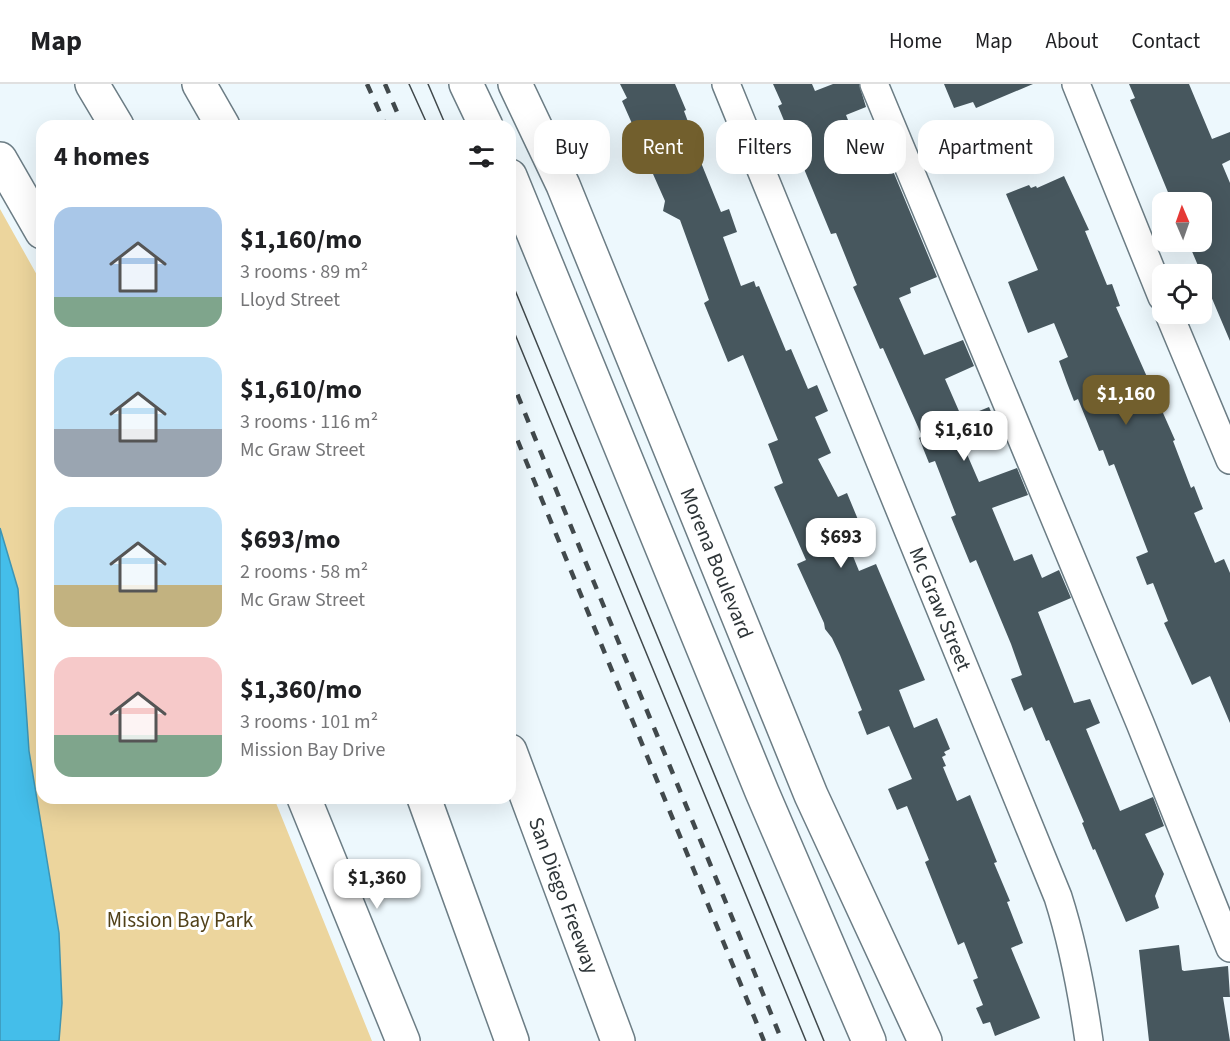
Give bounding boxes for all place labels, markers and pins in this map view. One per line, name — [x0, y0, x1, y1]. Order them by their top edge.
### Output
pin: $1,160 — [1077, 375, 1175, 426]
pin: $1,610 — [915, 411, 1013, 462]
pin: $693 — [805, 518, 877, 569]
pin: $1,360 — [328, 859, 426, 910]

